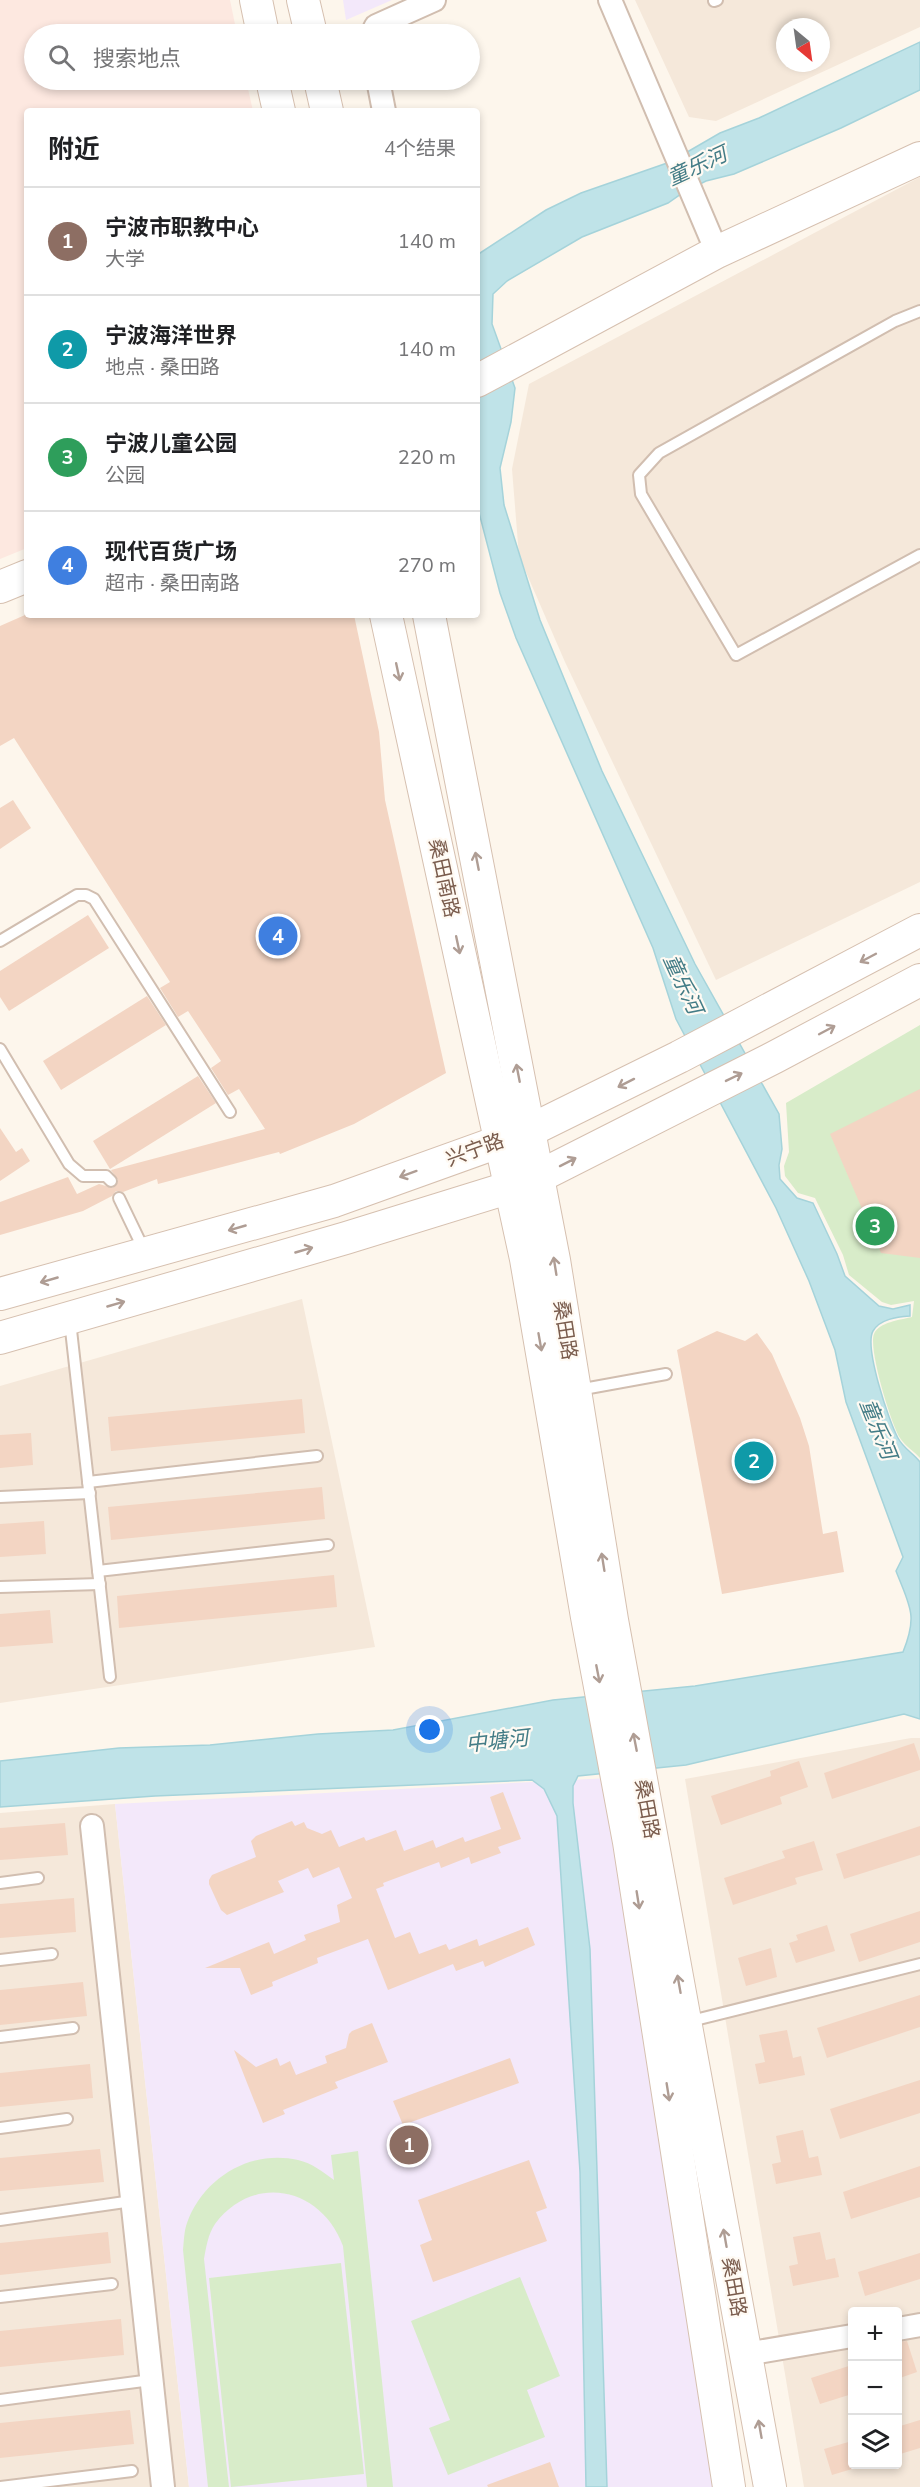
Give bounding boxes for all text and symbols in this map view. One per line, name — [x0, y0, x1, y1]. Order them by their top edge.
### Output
north arrow — [776, 18, 830, 72]
search box — [24, 24, 480, 90]
icon: search — [45, 41, 78, 74]
text: 搜索地点 — [93, 44, 181, 74]
text: 附近 — [48, 132, 100, 167]
text: 4个结果 — [384, 135, 456, 162]
water label: 童乐河 — [663, 138, 735, 192]
text: 宁波市职教中心 — [105, 213, 259, 243]
text: 1 — [62, 228, 74, 255]
text: 140 m — [398, 228, 456, 255]
text: 大学 — [105, 246, 145, 273]
text: 宁波海洋世界 — [105, 321, 237, 351]
text: 2 — [62, 336, 74, 363]
text: 140 m — [398, 336, 456, 363]
text: 地点 · 桑田路 — [105, 354, 220, 381]
text: 宁波儿童公园 — [105, 429, 237, 459]
text: 3 — [62, 444, 74, 471]
text: 220 m — [398, 444, 456, 471]
text: 公园 — [105, 462, 145, 489]
text: 现代百货广场 — [105, 537, 237, 567]
text: 4 — [62, 552, 74, 579]
text: 270 m — [398, 552, 456, 579]
text: 超市 · 桑田南路 — [105, 570, 240, 597]
one-way arrow — [393, 662, 405, 681]
street label: 桑田南路 — [422, 836, 466, 920]
one-way arrow — [471, 852, 482, 871]
pin: 4 — [258, 914, 298, 958]
one-way arrow — [453, 935, 465, 954]
water label: 童乐河 — [657, 950, 711, 1022]
one-way arrow — [860, 953, 878, 964]
one-way arrow — [818, 1024, 835, 1036]
one-way arrow — [512, 1064, 523, 1083]
one-way arrow — [725, 1071, 743, 1083]
one-way arrow — [618, 1078, 636, 1090]
street label: 兴宁路 — [442, 1127, 508, 1173]
one-way arrow — [559, 1155, 577, 1167]
one-way arrow — [399, 1170, 418, 1181]
pin: 3 — [856, 1204, 894, 1248]
one-way arrow — [228, 1223, 247, 1234]
one-way arrow — [294, 1244, 313, 1255]
one-way arrow — [549, 1257, 560, 1277]
one-way arrow — [40, 1275, 59, 1287]
one-way arrow — [107, 1298, 126, 1309]
street label: 桑田路 — [547, 1298, 583, 1362]
one-way arrow — [535, 1332, 546, 1352]
water label: 童乐河 — [853, 1395, 904, 1467]
pin: 2 — [734, 1438, 774, 1484]
one-way arrow — [597, 1553, 608, 1573]
one-way arrow — [593, 1664, 604, 1684]
your location — [415, 1715, 444, 1744]
water label: 中塘河 — [464, 1723, 534, 1758]
one-way arrow — [629, 1732, 640, 1752]
street label: 桑田路 — [628, 1777, 666, 1841]
one-way arrow — [632, 1889, 643, 1909]
one-way arrow — [673, 1974, 684, 1994]
one-way arrow — [662, 2082, 673, 2102]
pin: 1 — [390, 2122, 428, 2168]
one-way arrow — [719, 2228, 730, 2248]
street label: 桑田路 — [715, 2255, 753, 2319]
map controls — [848, 2307, 902, 2469]
button: + — [848, 2307, 902, 2361]
button: − — [848, 2361, 902, 2415]
button: layers — [848, 2415, 902, 2469]
one-way arrow — [754, 2420, 765, 2440]

